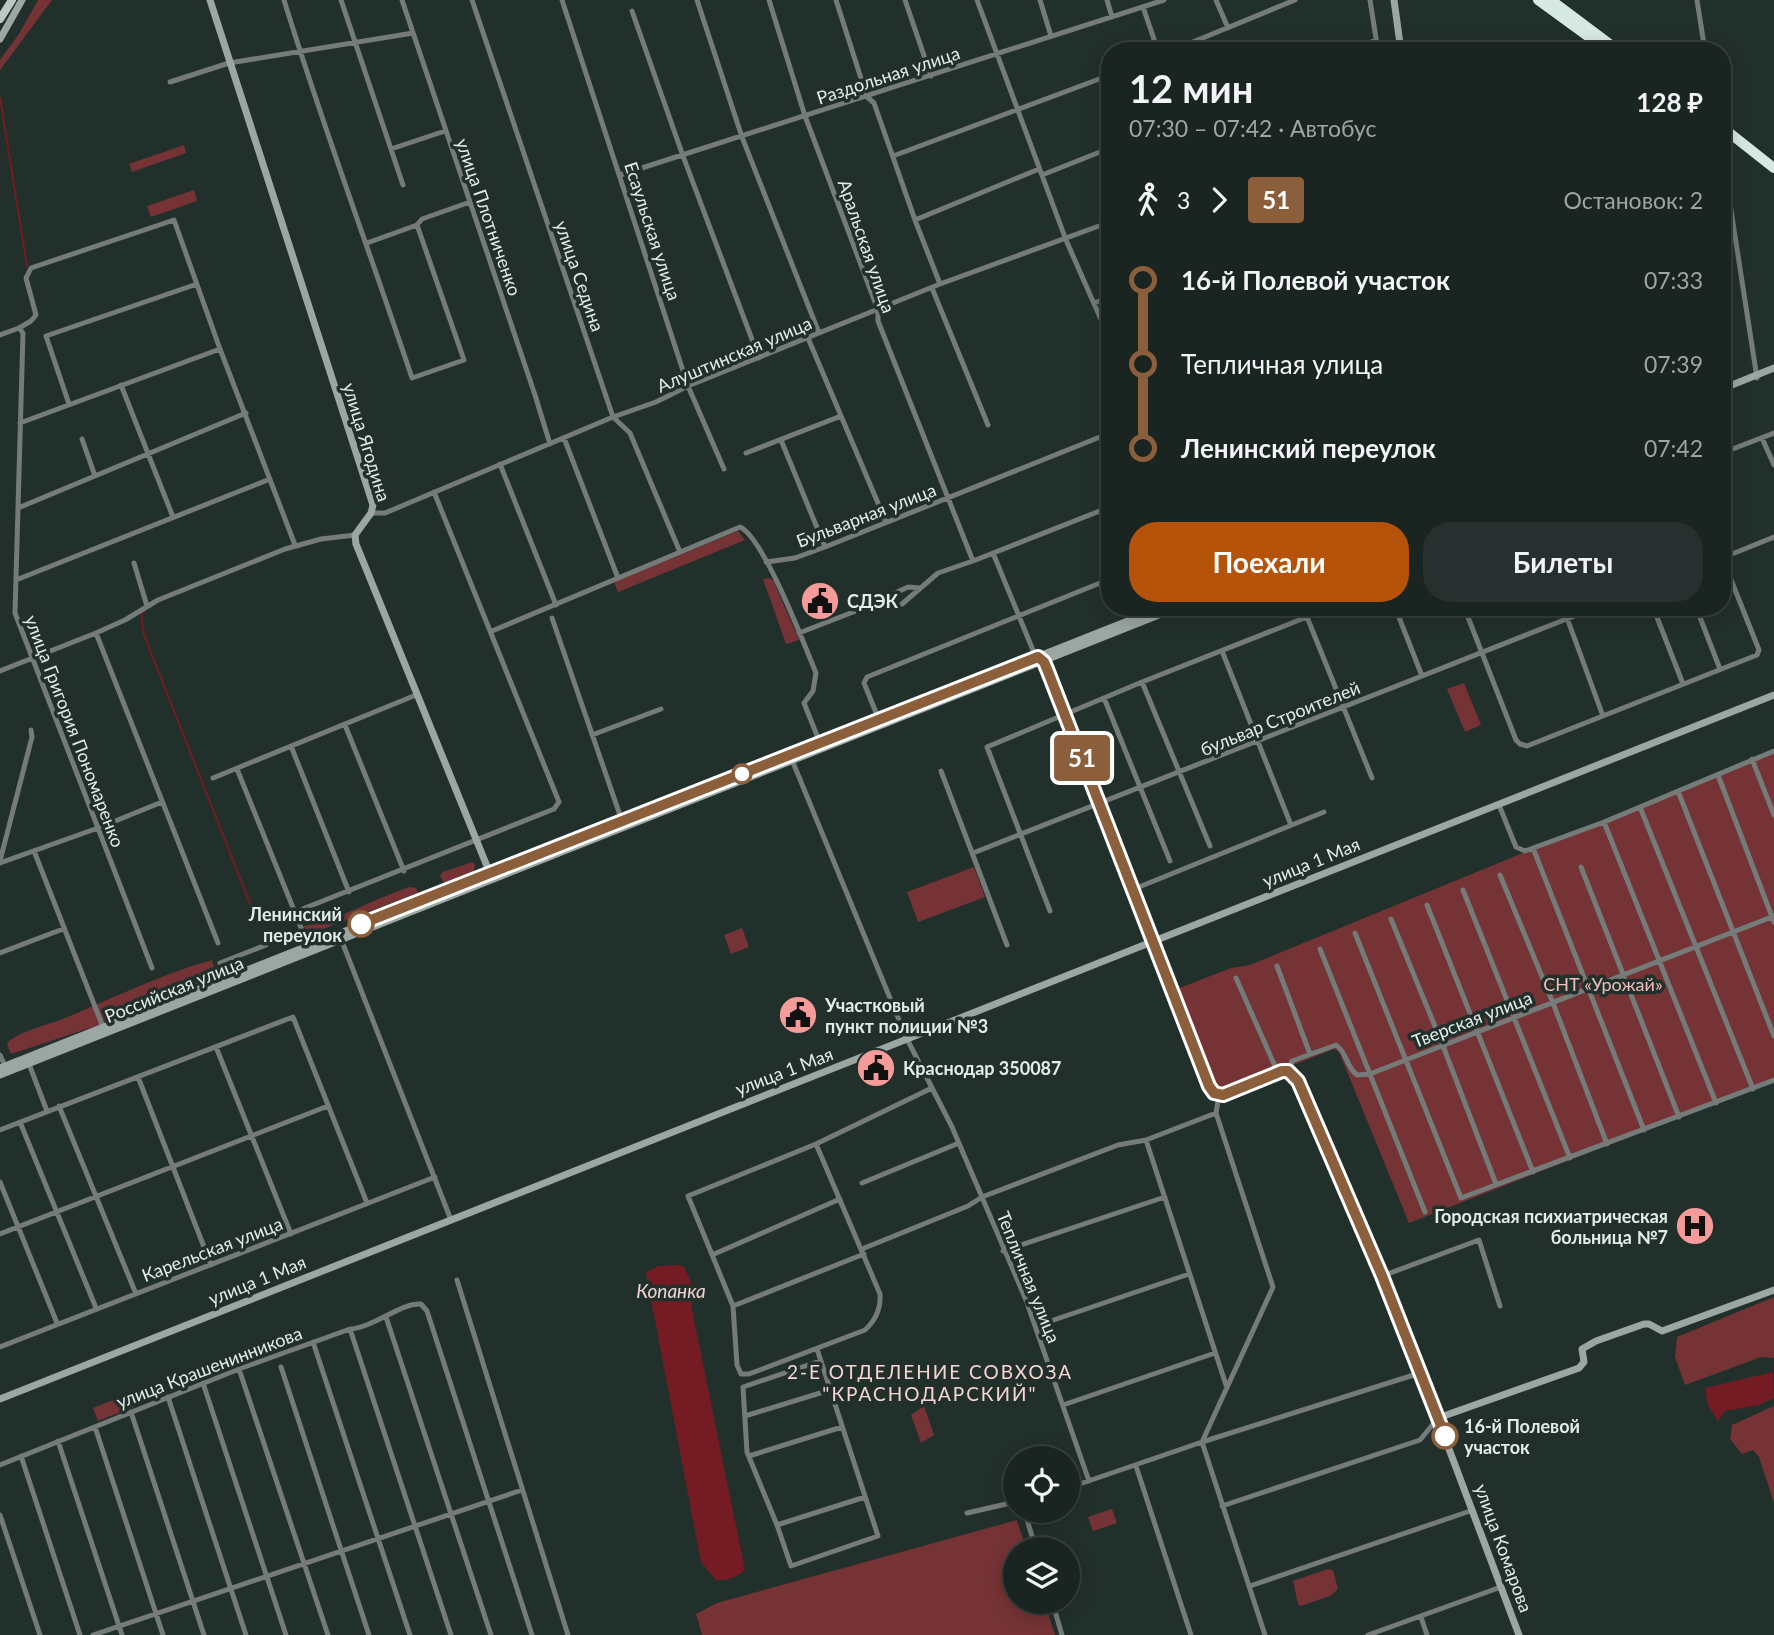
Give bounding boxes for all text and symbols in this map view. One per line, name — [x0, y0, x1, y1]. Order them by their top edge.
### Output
street label: Раздольная улица — [814, 41, 962, 109]
text: 12 мин — [1129, 65, 1253, 111]
text: 128 ₽ — [1636, 86, 1703, 118]
text: 07:30 – 07:42 · Автобус — [1129, 114, 1377, 142]
street label: улица Плотниченко — [452, 135, 526, 299]
street label: Есаульская улица — [620, 159, 686, 303]
street label: Аральская улица — [834, 176, 900, 316]
icon: walk — [1129, 181, 1167, 219]
icon: forward — [1200, 181, 1238, 219]
text: 51 — [1262, 185, 1290, 214]
text: 3 — [1177, 186, 1190, 214]
text: Остановок: 2 — [1563, 186, 1703, 214]
street label: улица Седина — [551, 218, 609, 334]
text: 16-й Полевой участок — [1181, 264, 1450, 296]
text: 07:33 — [1644, 266, 1703, 294]
street label: Алуштинская улица — [653, 311, 815, 397]
text: Тепличная улица — [1181, 348, 1383, 380]
text: 07:39 — [1644, 350, 1703, 378]
street label: улица Ягодина — [338, 380, 396, 504]
text: Ленинский переулок — [1181, 432, 1436, 464]
text: 07:42 — [1644, 434, 1703, 462]
street label: Бульварная улица — [793, 478, 939, 552]
button: Поехали — [1129, 522, 1409, 602]
button: Билеты — [1423, 522, 1703, 602]
public building icon: СДЭК — [799, 580, 841, 622]
place label: СДЭК — [847, 590, 898, 612]
street label: улица Григория Пономаренко — [20, 612, 130, 850]
street label: бульвар Строителей — [1197, 676, 1363, 760]
line badge: 51 — [1050, 735, 1114, 781]
text: 51 — [1068, 743, 1096, 772]
unlabelled marker — [732, 764, 752, 784]
street label: улица 1 Мая — [1259, 832, 1363, 892]
place label: Ленинский переулок — [248, 903, 342, 946]
marker: Ленинский переулок — [348, 911, 374, 937]
street label: Российская улица — [101, 951, 247, 1027]
park label: СНТ «Урожай» — [1543, 973, 1663, 995]
street label: Тверская улица — [1409, 986, 1535, 1052]
public building icon: Участковый пункт полиции №3 — [777, 994, 819, 1036]
place label: Участковый пункт полиции №3 — [824, 994, 988, 1037]
street label: улица 1 Мая — [732, 1042, 836, 1100]
public building icon: Краснодар 350087 — [855, 1047, 897, 1089]
place label: Краснодар 350087 — [903, 1057, 1062, 1079]
place label: Городская психиатрическая больница №7 — [1434, 1205, 1668, 1248]
hospital icon: Городская психиатрическая больница №7 — [1674, 1205, 1716, 1247]
street label: Тепличная улица — [993, 1208, 1065, 1346]
street label: Карельская улица — [138, 1212, 286, 1286]
street label: улица 1 Мая — [205, 1250, 309, 1310]
water label: Копанка — [636, 1279, 706, 1302]
street label: улица Крашенинникова — [113, 1321, 305, 1413]
district label: 2-Е ОТДЕЛЕНИЕ СОВХОЗА "КРАСНОДАРСКИЙ" — [787, 1360, 1073, 1405]
place label: 16-й Полевой участок — [1464, 1415, 1580, 1458]
marker: 16-й Полевой участок — [1432, 1423, 1458, 1449]
map controls — [1003, 1446, 1080, 1614]
button: locate — [1003, 1446, 1080, 1523]
street label: улица Комарова — [1471, 1481, 1537, 1615]
button: layers — [1003, 1537, 1080, 1614]

